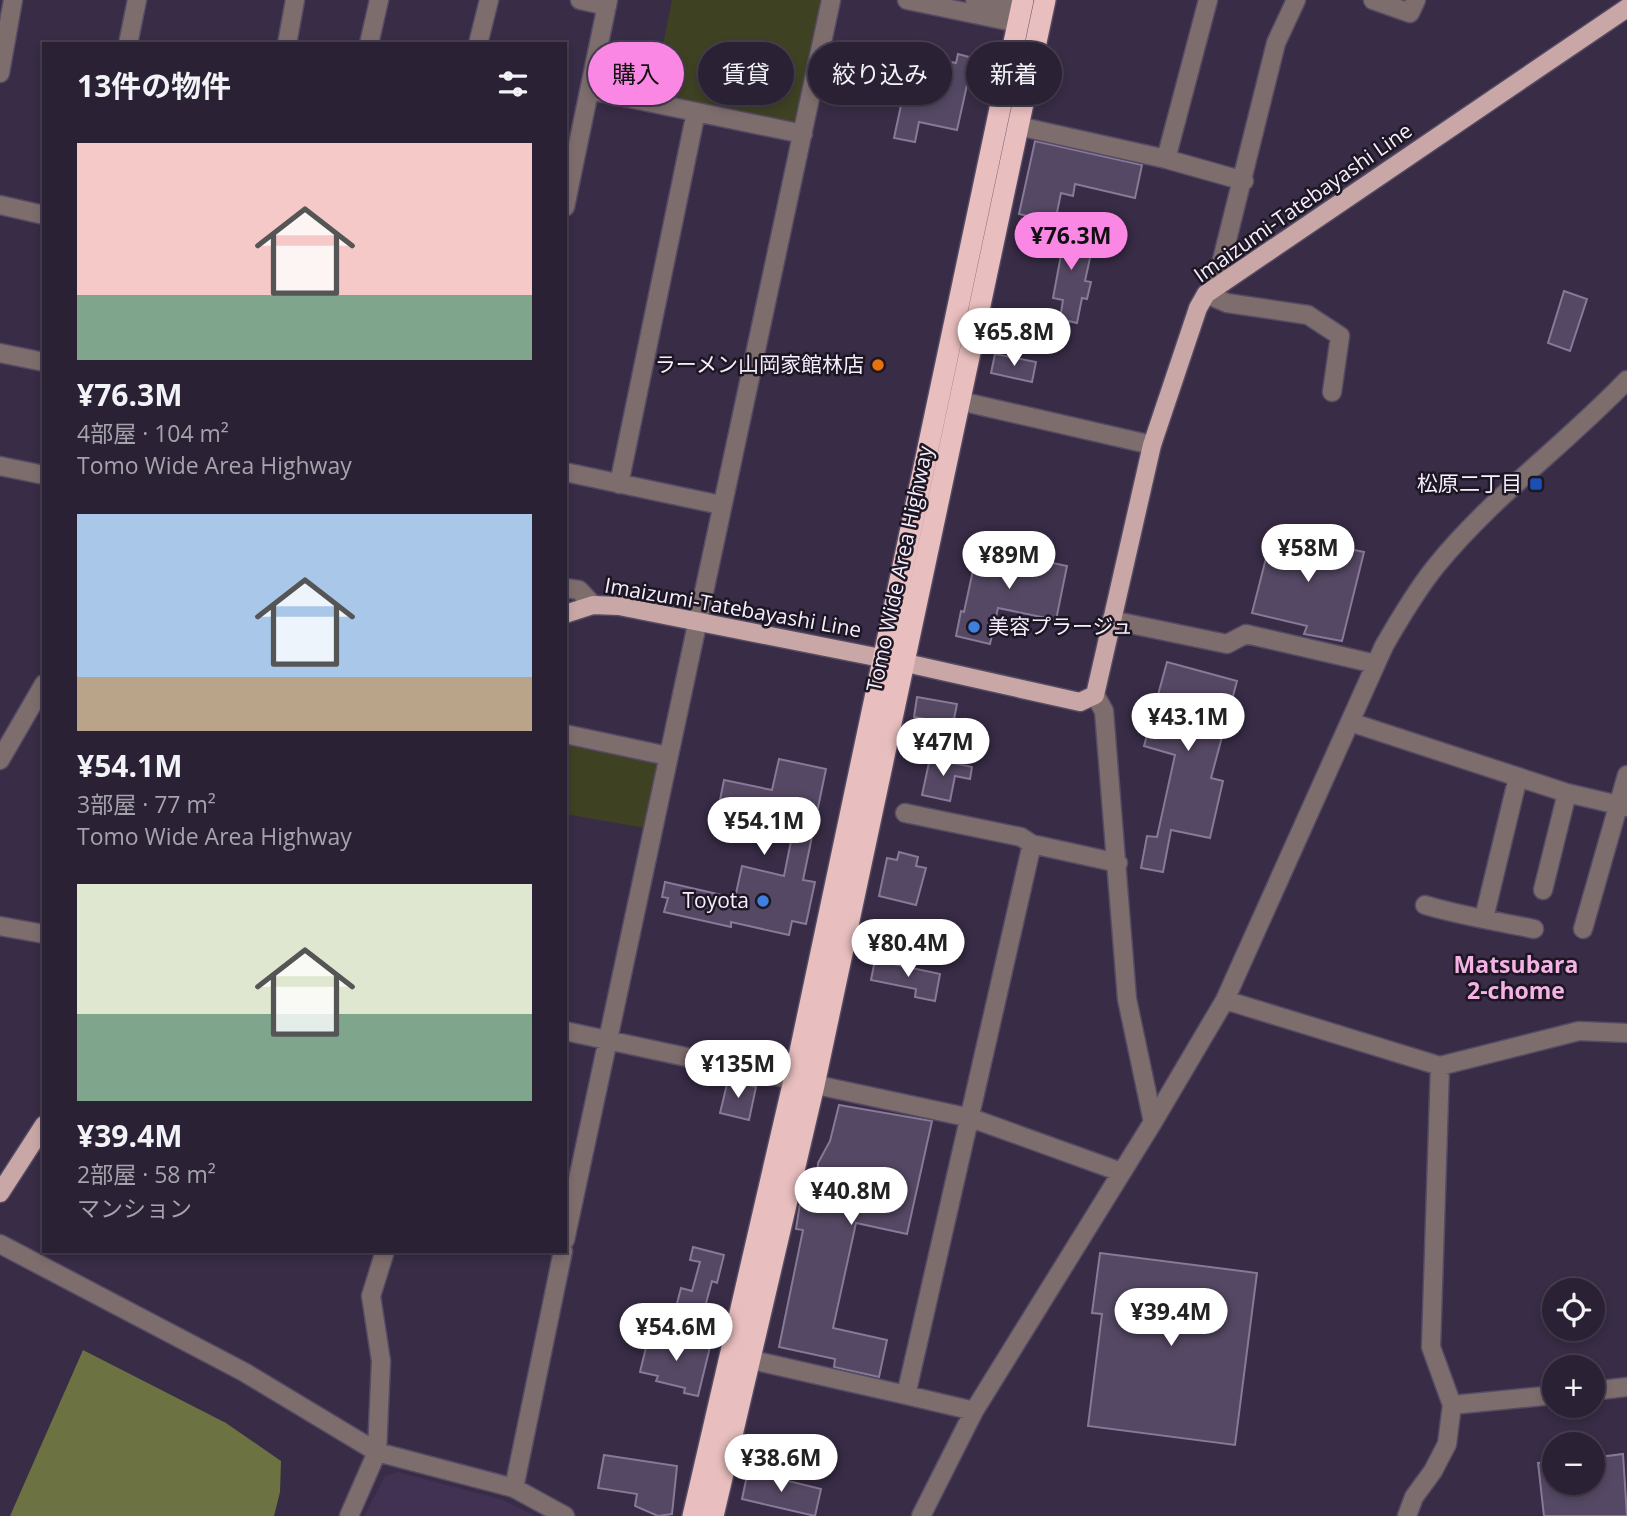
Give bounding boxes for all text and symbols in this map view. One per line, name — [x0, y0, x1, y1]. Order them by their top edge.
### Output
chip: 購入 — [588, 42, 684, 105]
chip: 賃貸 — [698, 42, 794, 105]
chip: 絞り込み — [808, 42, 952, 105]
chip: 新着 — [966, 42, 1062, 105]
text: 13件の物件 — [77, 65, 231, 106]
icon: filters — [494, 65, 532, 103]
street label: Imaizumi-Tatebayashi Line — [1188, 116, 1417, 288]
icon: home — [242, 188, 368, 314]
pin: ¥76.3M — [1014, 212, 1128, 272]
text: ¥76.3M — [1031, 219, 1111, 251]
pin: ¥65.8M — [957, 308, 1071, 368]
text: ¥65.8M — [974, 315, 1054, 347]
place label: ラーメン山岡家館林店 — [655, 350, 864, 378]
marker: ラーメン山岡家館林店 — [870, 357, 886, 373]
text: ¥76.3M — [77, 374, 182, 415]
text: 4部屋 · 104 m² — [77, 417, 229, 449]
street label: Tomo Wide Area Highway — [859, 443, 939, 694]
text: Tomo Wide Area Highway — [77, 449, 352, 481]
place label: 松原二丁目 — [1417, 469, 1522, 497]
marker: 松原二丁目 — [1528, 476, 1544, 492]
pin: ¥58M — [1267, 524, 1349, 584]
text: ¥58M — [1277, 531, 1339, 563]
pin: ¥89M — [968, 532, 1050, 591]
text: ¥89M — [978, 538, 1040, 570]
icon: home — [242, 559, 368, 685]
street label: Imaizumi-Tatebayashi Line — [603, 571, 864, 643]
place label: 美容プラージュ — [988, 612, 1133, 640]
marker: 美容プラージュ — [966, 619, 982, 635]
pin: ¥43.1M — [1131, 694, 1245, 753]
text: ¥43.1M — [1148, 700, 1228, 732]
pin: ¥47M — [902, 718, 984, 778]
text: ¥47M — [912, 725, 974, 757]
text: ¥54.1M — [77, 745, 182, 786]
text: 3部屋 · 77 m² — [77, 788, 216, 820]
pin: ¥54.1M — [707, 798, 821, 857]
text: ¥54.1M — [724, 804, 804, 836]
text: Tomo Wide Area Highway — [77, 820, 352, 852]
place label: Toyota — [682, 886, 749, 914]
marker: Toyota — [755, 893, 771, 909]
pin: ¥80.4M — [851, 920, 965, 979]
text: ¥80.4M — [868, 926, 948, 958]
icon: home — [242, 929, 368, 1055]
district label: Matsubara 2-chome — [1454, 948, 1578, 1006]
pin: ¥135M — [689, 1040, 787, 1100]
text: ¥135M — [701, 1047, 775, 1079]
text: ¥39.4M — [77, 1115, 182, 1156]
text: 2部屋 · 58 m² — [77, 1158, 216, 1190]
pin: ¥40.8M — [794, 1168, 908, 1227]
text: ¥40.8M — [811, 1174, 891, 1206]
text: マンション — [77, 1192, 192, 1224]
map controls — [1542, 1278, 1605, 1495]
button: locate — [1542, 1278, 1605, 1341]
pin: ¥39.4M — [1114, 1288, 1228, 1348]
text: ¥39.4M — [1131, 1295, 1211, 1327]
pin: ¥54.6M — [619, 1304, 733, 1363]
text: ¥54.6M — [636, 1310, 716, 1342]
button: + — [1542, 1355, 1605, 1418]
button: − — [1542, 1432, 1605, 1495]
pin: ¥38.6M — [724, 1434, 838, 1494]
text: ¥38.6M — [741, 1441, 821, 1473]

